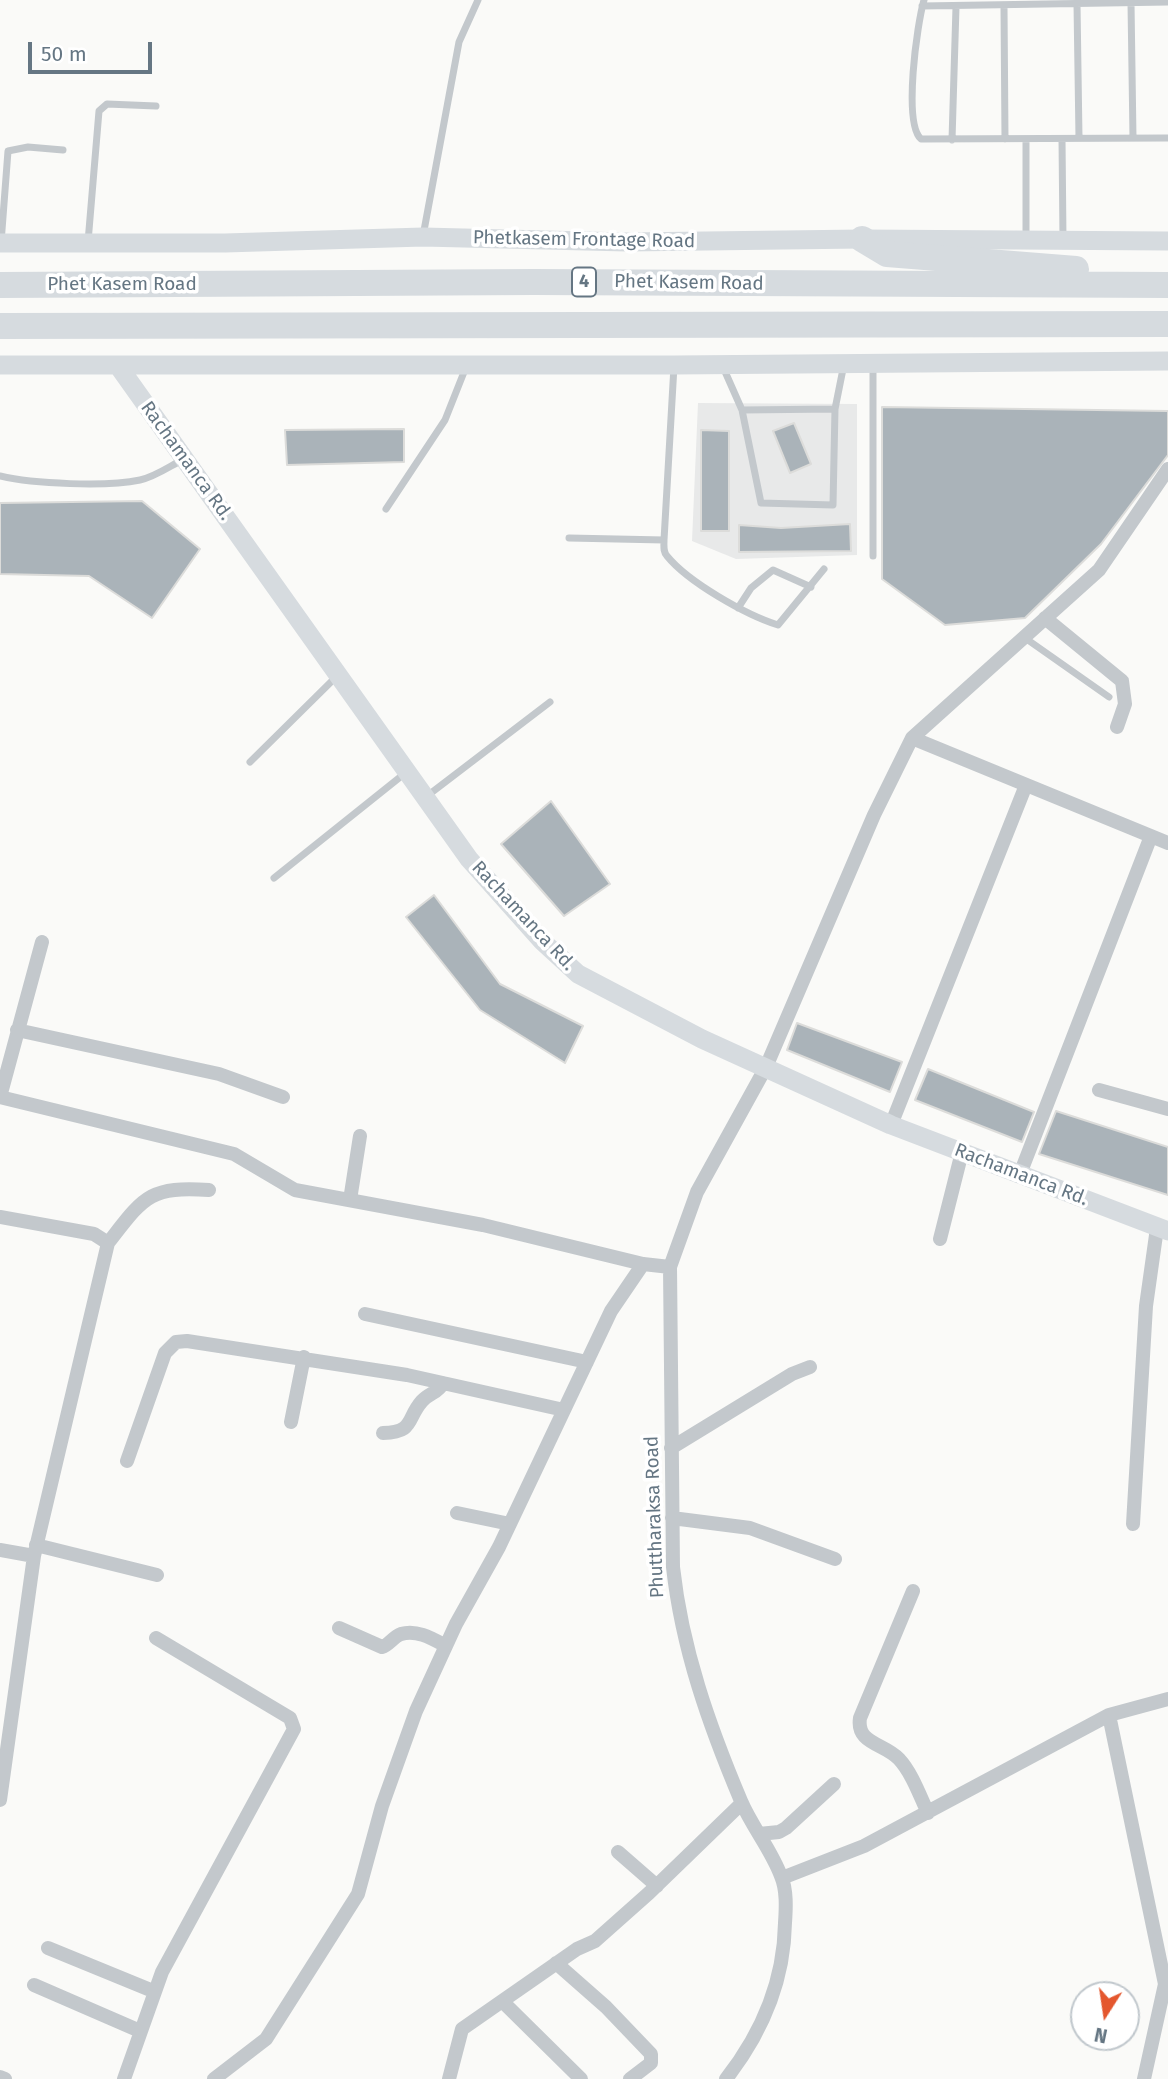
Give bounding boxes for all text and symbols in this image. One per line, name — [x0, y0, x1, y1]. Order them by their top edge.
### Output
scale bar — [32, 28, 156, 72]
text: 50 m — [41, 41, 87, 67]
street label: Phetkasem Frontage Road — [473, 227, 695, 253]
road number: 4 — [572, 268, 596, 296]
street label: Phet Kasem Road — [614, 270, 764, 296]
street label: Phet Kasem Road — [47, 274, 197, 296]
street label: Rachamanca Rd. — [135, 397, 237, 525]
street label: Rachamanca Rd. — [466, 857, 580, 975]
street label: Rachamanca Rd. — [951, 1139, 1091, 1211]
street label: Phuttharaksa Road — [641, 1435, 669, 1599]
north arrow — [1070, 1981, 1140, 2051]
text: N — [1092, 2023, 1110, 2048]

